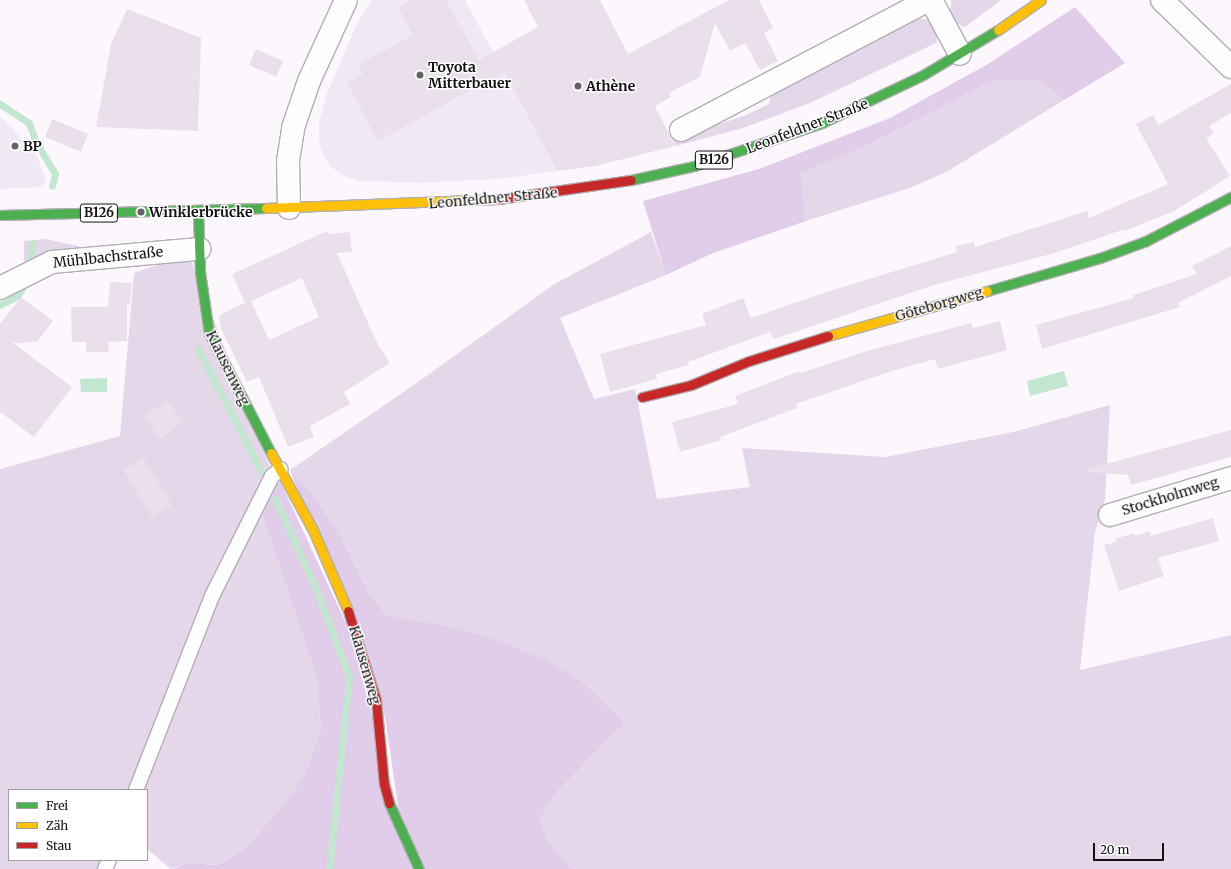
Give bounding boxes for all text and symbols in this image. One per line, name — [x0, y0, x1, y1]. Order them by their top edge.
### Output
place label: Toyota Mitterbauer — [428, 59, 511, 92]
marker: Toyota Mitterbauer — [415, 70, 425, 80]
place label: Athène — [586, 78, 635, 94]
marker: Athène — [573, 81, 583, 91]
street label: Leonfeldner Straße — [744, 95, 870, 157]
place label: BP — [23, 138, 42, 154]
marker: BP — [10, 141, 20, 151]
road number: B126 — [694, 149, 734, 171]
street label: Leonfeldner Straße — [428, 184, 558, 212]
road number: B126 — [79, 202, 119, 224]
place label: Winklerbrücke — [149, 204, 252, 220]
marker: Winklerbrücke — [136, 207, 146, 217]
street label: Mühlbachstraße — [52, 243, 164, 271]
street label: Göteborgweg — [893, 283, 985, 325]
street label: Klausenweg — [203, 328, 253, 408]
street label: Stockholmweg — [1119, 473, 1221, 519]
street label: Klausenweg — [346, 624, 384, 706]
legend — [8, 789, 148, 861]
text: Frei — [46, 798, 68, 813]
text: Zäh — [46, 818, 68, 833]
scale bar — [1095, 835, 1166, 861]
text: Stau — [46, 838, 72, 853]
text: 20 m — [1100, 842, 1129, 857]

